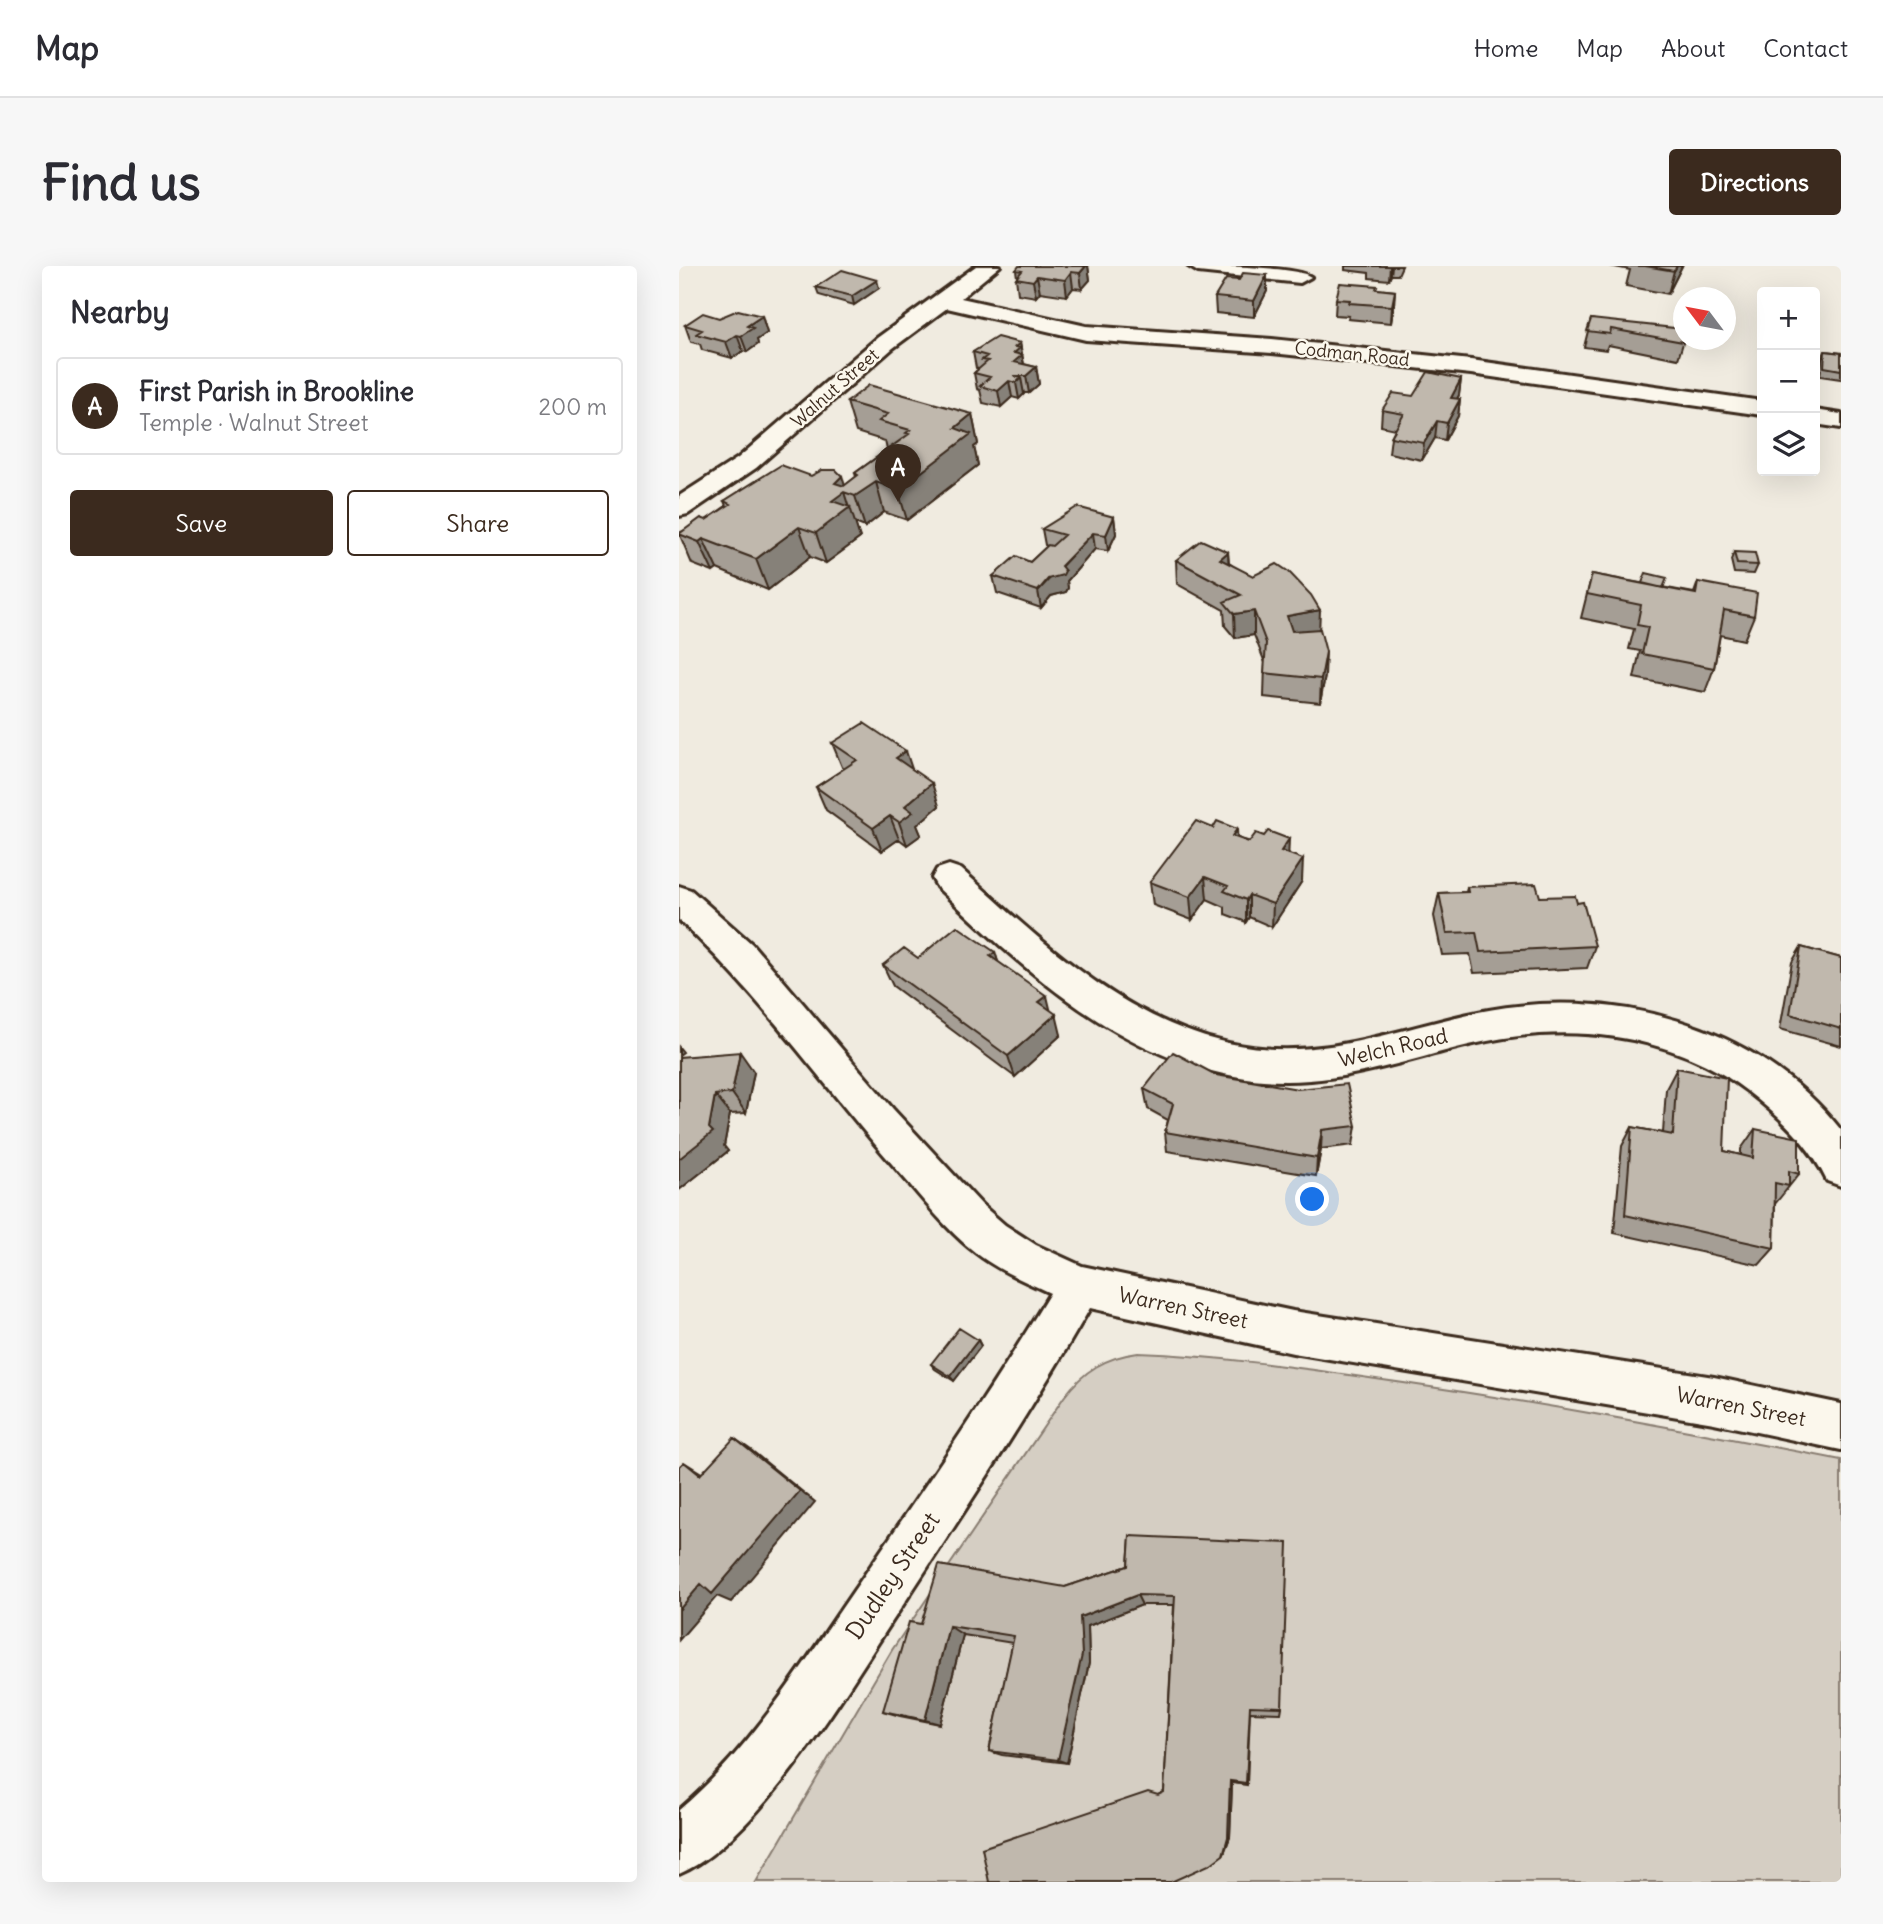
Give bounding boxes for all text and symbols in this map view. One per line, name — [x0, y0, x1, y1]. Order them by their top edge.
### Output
text: Map — [35, 27, 99, 69]
text: Home — [1474, 33, 1538, 63]
text: Map — [1576, 33, 1623, 63]
text: About — [1661, 33, 1725, 63]
text: Contact — [1763, 33, 1848, 63]
button: Directions — [1669, 149, 1841, 215]
text: Find us — [42, 152, 200, 213]
north arrow — [1673, 287, 1736, 350]
map controls — [1757, 287, 1820, 476]
button: + — [1757, 287, 1820, 350]
text: Nearby — [70, 293, 170, 331]
street label: Codman Road — [1293, 336, 1411, 371]
street label: Walnut Street — [786, 343, 883, 432]
button: − — [1757, 350, 1820, 413]
text: First Parish in Brookline — [139, 375, 414, 408]
text: A — [88, 392, 102, 421]
text: 200 m — [538, 392, 607, 421]
text: Temple · Walnut Street — [139, 408, 368, 437]
button: layers — [1757, 413, 1820, 476]
pin: A — [875, 444, 921, 502]
button: Save — [70, 490, 333, 556]
button: Share — [347, 490, 609, 556]
street label: Welch Road — [1336, 1022, 1450, 1073]
your location — [1295, 1182, 1329, 1216]
street label: Warren Street — [1116, 1281, 1250, 1334]
street label: Warren Street — [1674, 1381, 1808, 1432]
street label: Dudley Street — [839, 1506, 946, 1645]

